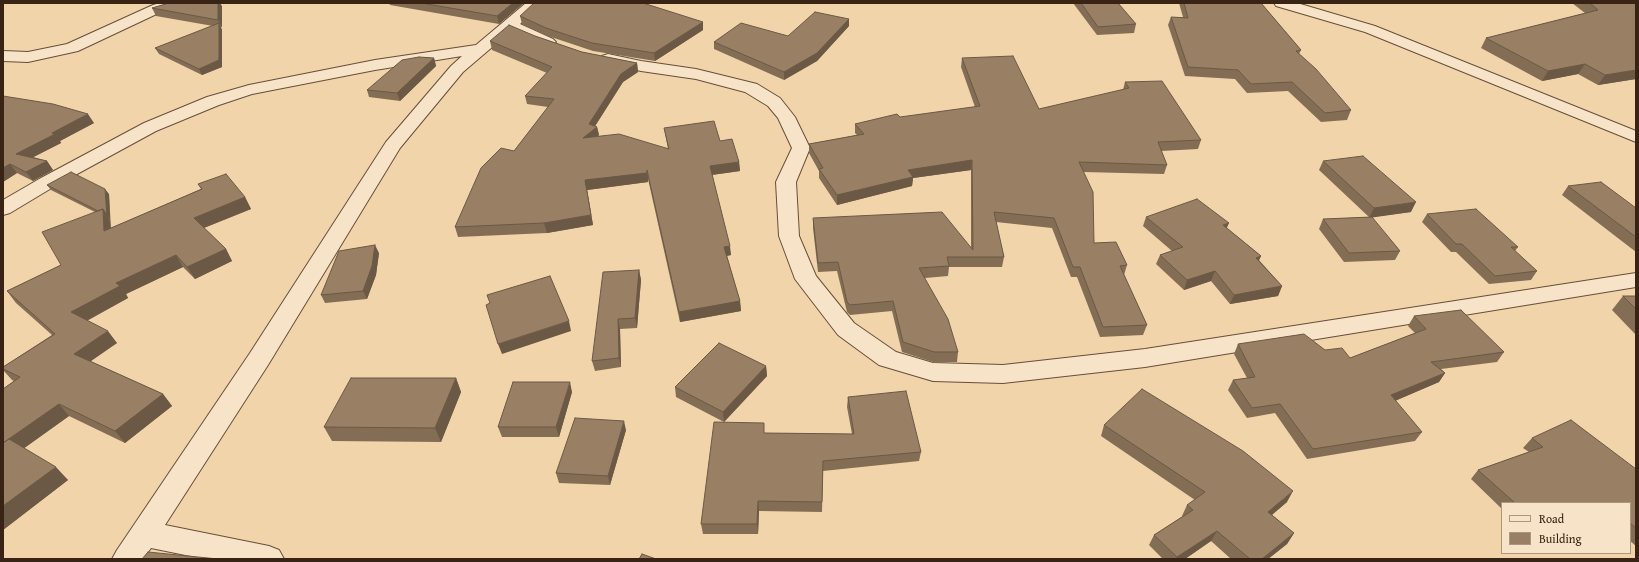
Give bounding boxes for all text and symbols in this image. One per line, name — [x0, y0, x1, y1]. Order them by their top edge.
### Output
legend — [1501, 502, 1631, 554]
text: Road — [1539, 510, 1564, 527]
text: Building — [1539, 530, 1582, 547]

